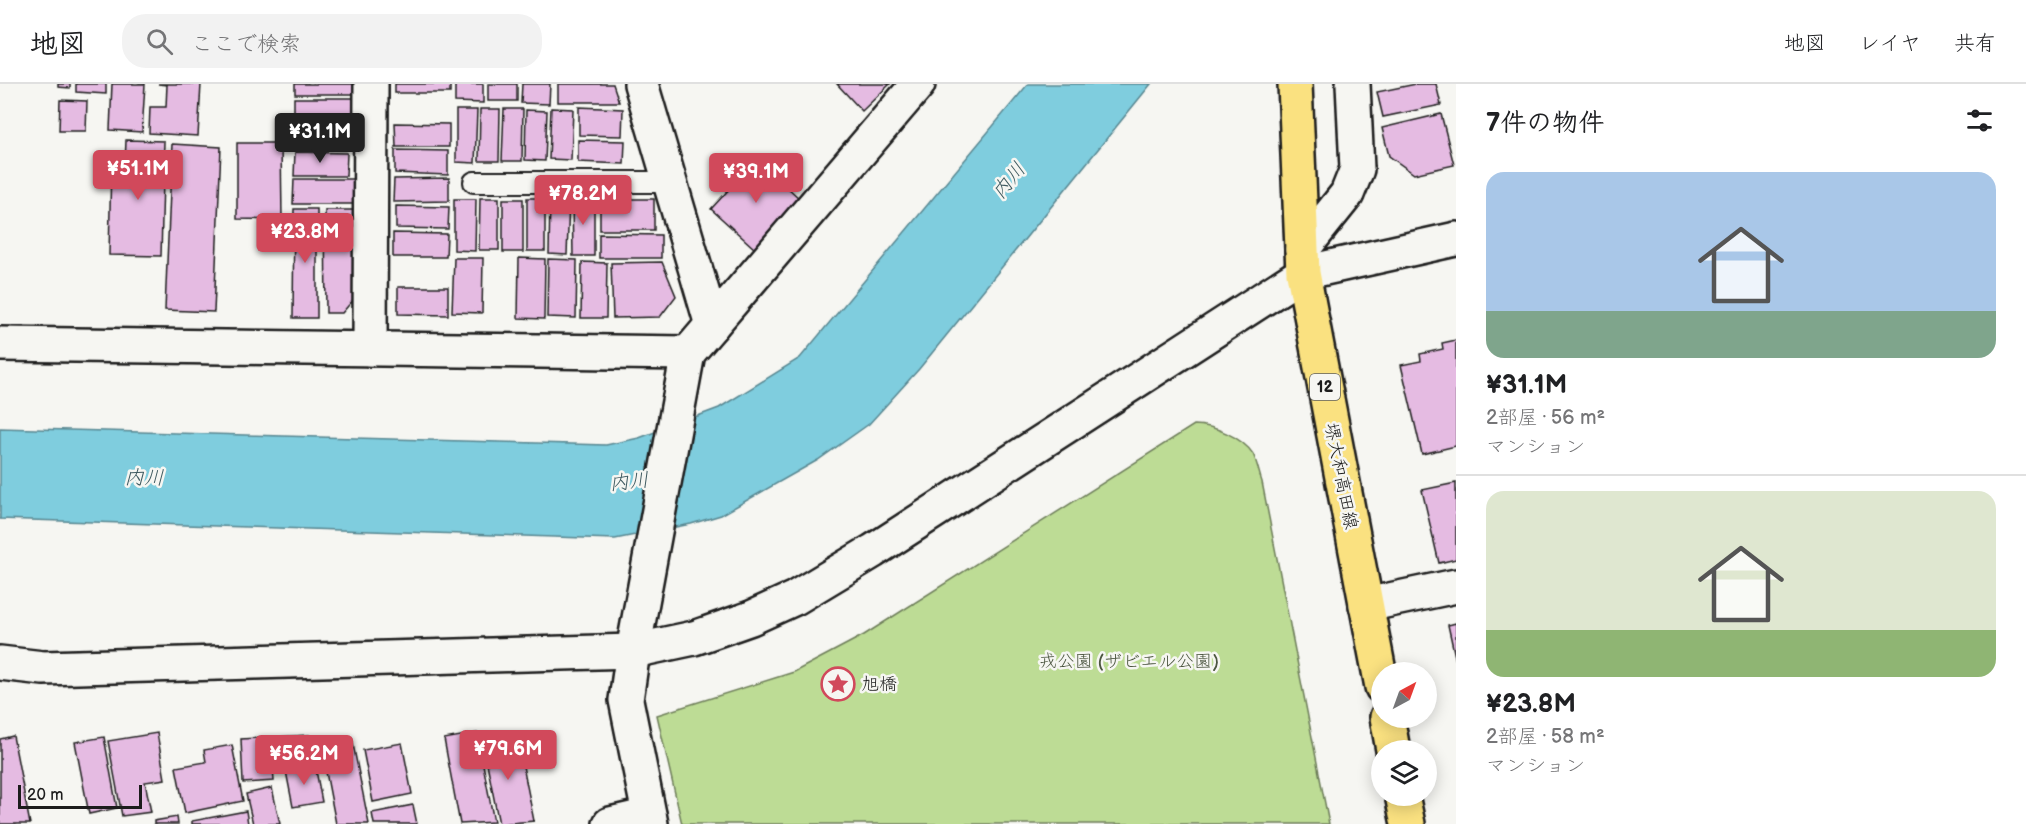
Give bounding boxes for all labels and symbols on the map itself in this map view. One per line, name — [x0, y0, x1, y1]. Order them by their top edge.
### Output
pin: ¥31.1M — [271, 113, 369, 164]
pin: ¥51.1M — [89, 150, 187, 201]
pin: ¥39.1M — [707, 153, 805, 204]
water label: 内川 — [987, 158, 1031, 204]
pin: ¥78.2M — [534, 175, 632, 226]
pin: ¥23.8M — [256, 213, 354, 264]
road number: 12 — [1310, 374, 1340, 400]
street label: 堺大和高田線 — [1320, 421, 1362, 531]
water label: 内川 — [124, 466, 164, 490]
water label: 内川 — [608, 468, 650, 496]
park label: 戎公園 (ザビエル公園) — [1039, 651, 1219, 672]
north arrow — [1371, 662, 1437, 728]
place icon: 旭橋 — [820, 666, 856, 702]
place label: 旭橋 — [861, 674, 897, 695]
pin: ¥79.6M — [459, 730, 557, 781]
pin: ¥56.2M — [255, 735, 353, 786]
scale bar — [18, 782, 142, 810]

